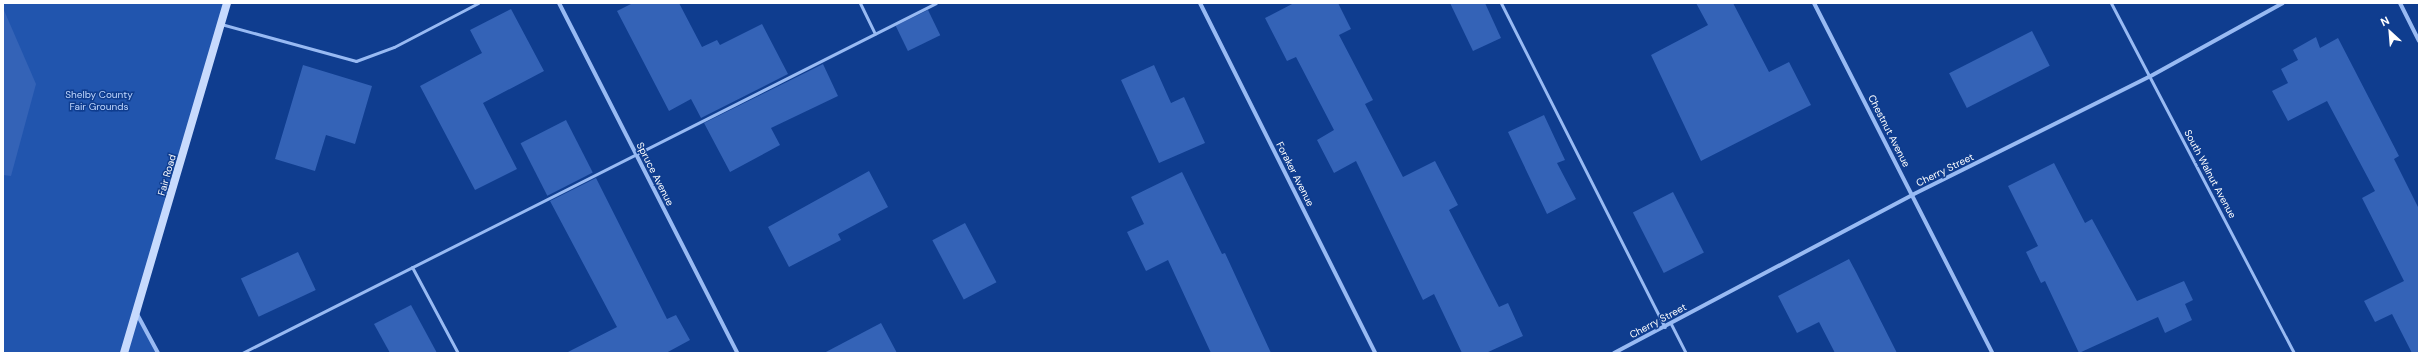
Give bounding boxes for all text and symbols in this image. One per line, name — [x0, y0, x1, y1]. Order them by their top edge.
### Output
north arrow — [2370, 12, 2410, 52]
text: N — [2378, 13, 2391, 29]
park label: Shelby County Fair Grounds — [65, 88, 133, 112]
street label: Chestnut Avenue — [1866, 93, 1912, 169]
street label: South Walnut Avenue — [2182, 128, 2238, 220]
street label: Spruce Avenue — [634, 140, 676, 208]
street label: Foraker Avenue — [1274, 140, 1316, 208]
street label: Cherry Street — [1914, 151, 1976, 189]
street label: Fair Road — [155, 153, 179, 197]
street label: Cherry Street — [1628, 301, 1688, 341]

